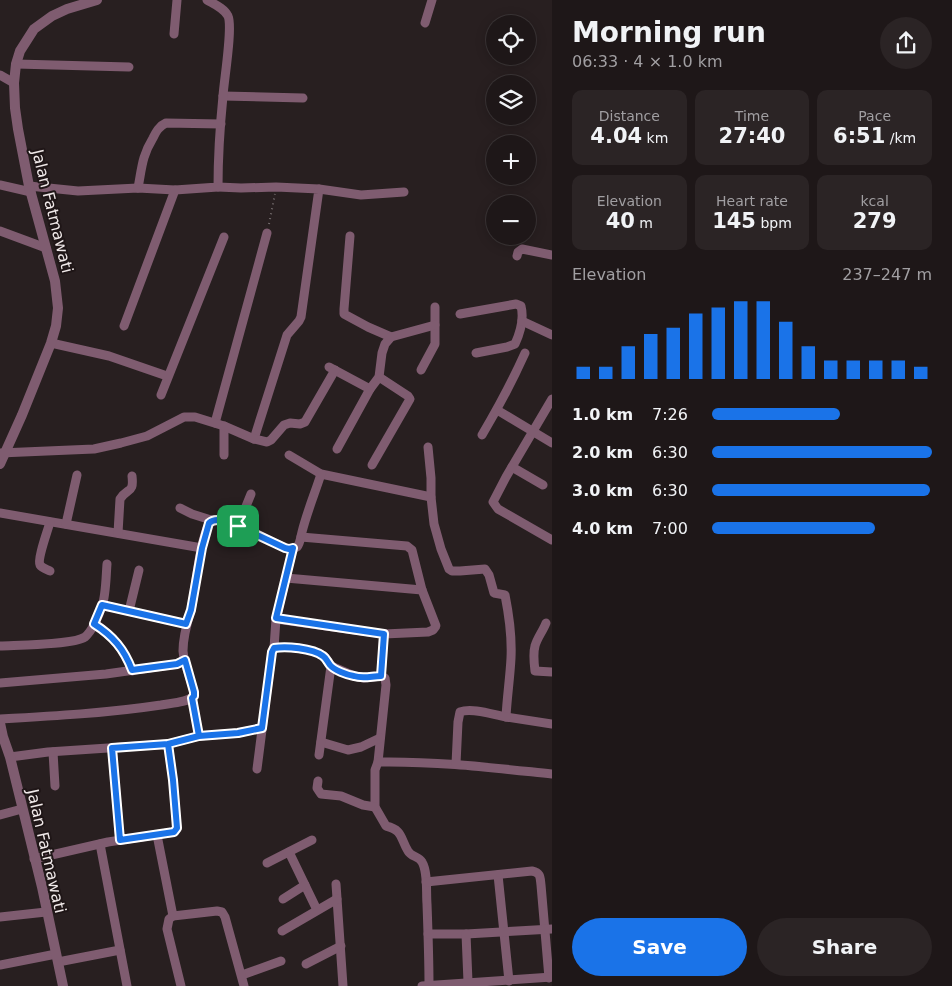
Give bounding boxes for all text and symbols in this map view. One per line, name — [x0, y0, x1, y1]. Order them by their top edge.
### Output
map controls — [486, 15, 536, 245]
button: locate — [486, 15, 536, 65]
text: Morning run — [572, 16, 766, 49]
button: share — [880, 17, 932, 69]
text: 06:33 · 4 × 1.0 km — [572, 52, 723, 71]
button: layers — [486, 75, 536, 125]
text: Distance — [599, 108, 660, 124]
text: Time — [735, 108, 769, 124]
text: Pace — [858, 108, 891, 124]
text: 4.04 — [590, 124, 642, 148]
text: 27:40 — [719, 124, 785, 148]
text: 6:51 — [833, 124, 885, 148]
text: km — [642, 130, 668, 146]
text: /km — [885, 130, 916, 146]
button: + — [486, 135, 536, 185]
street label: Jalan Fatmawati — [28, 146, 77, 275]
text: Elevation — [597, 193, 662, 209]
text: Heart rate — [716, 193, 788, 209]
text: kcal — [861, 193, 889, 209]
button: − — [486, 195, 536, 245]
text: 40 — [606, 209, 635, 233]
text: 145 — [712, 209, 756, 233]
text: 279 — [853, 209, 897, 233]
text: m — [635, 215, 653, 231]
text: bpm — [756, 215, 792, 231]
text: Elevation — [572, 265, 646, 284]
text: 237–247 m — [842, 265, 932, 284]
text: 1.0 km — [572, 405, 633, 424]
text: 7:26 — [652, 405, 688, 424]
text: 2.0 km — [572, 443, 633, 462]
text: 6:30 — [652, 443, 688, 462]
text: 3.0 km — [572, 481, 633, 500]
text: 6:30 — [652, 481, 688, 500]
pin — [217, 505, 259, 547]
icon: arrive — [224, 512, 252, 540]
text: 4.0 km — [572, 519, 633, 538]
text: 7:00 — [652, 519, 688, 538]
street label: Jalan Fatmawati — [23, 786, 70, 915]
button: Save — [572, 918, 747, 976]
button: Share — [757, 918, 932, 976]

